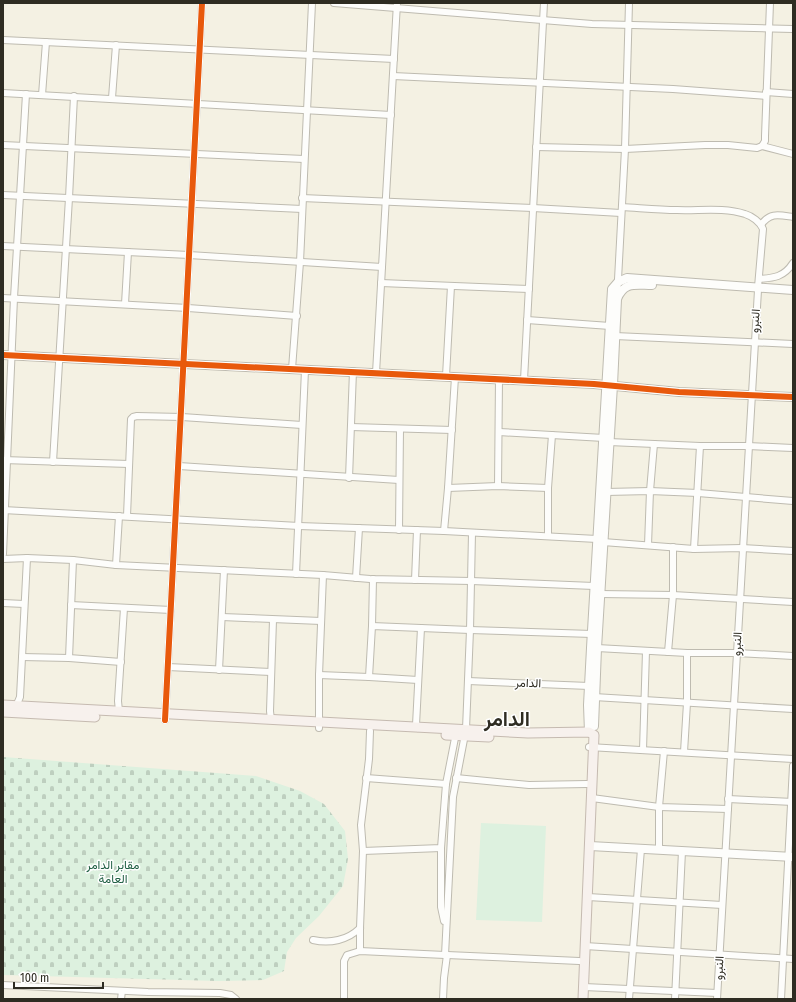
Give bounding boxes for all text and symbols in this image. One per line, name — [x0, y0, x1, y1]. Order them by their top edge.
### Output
street label: النبرو — [747, 308, 764, 334]
street label: النبرو — [729, 632, 746, 657]
street label: الدامر — [514, 676, 541, 691]
district label: الدامر — [483, 707, 530, 732]
park label: مقابر الدامر العامة — [86, 858, 139, 886]
street label: النبرو — [711, 956, 728, 981]
scale bar — [14, 964, 103, 990]
text: 100 m — [20, 971, 49, 985]

